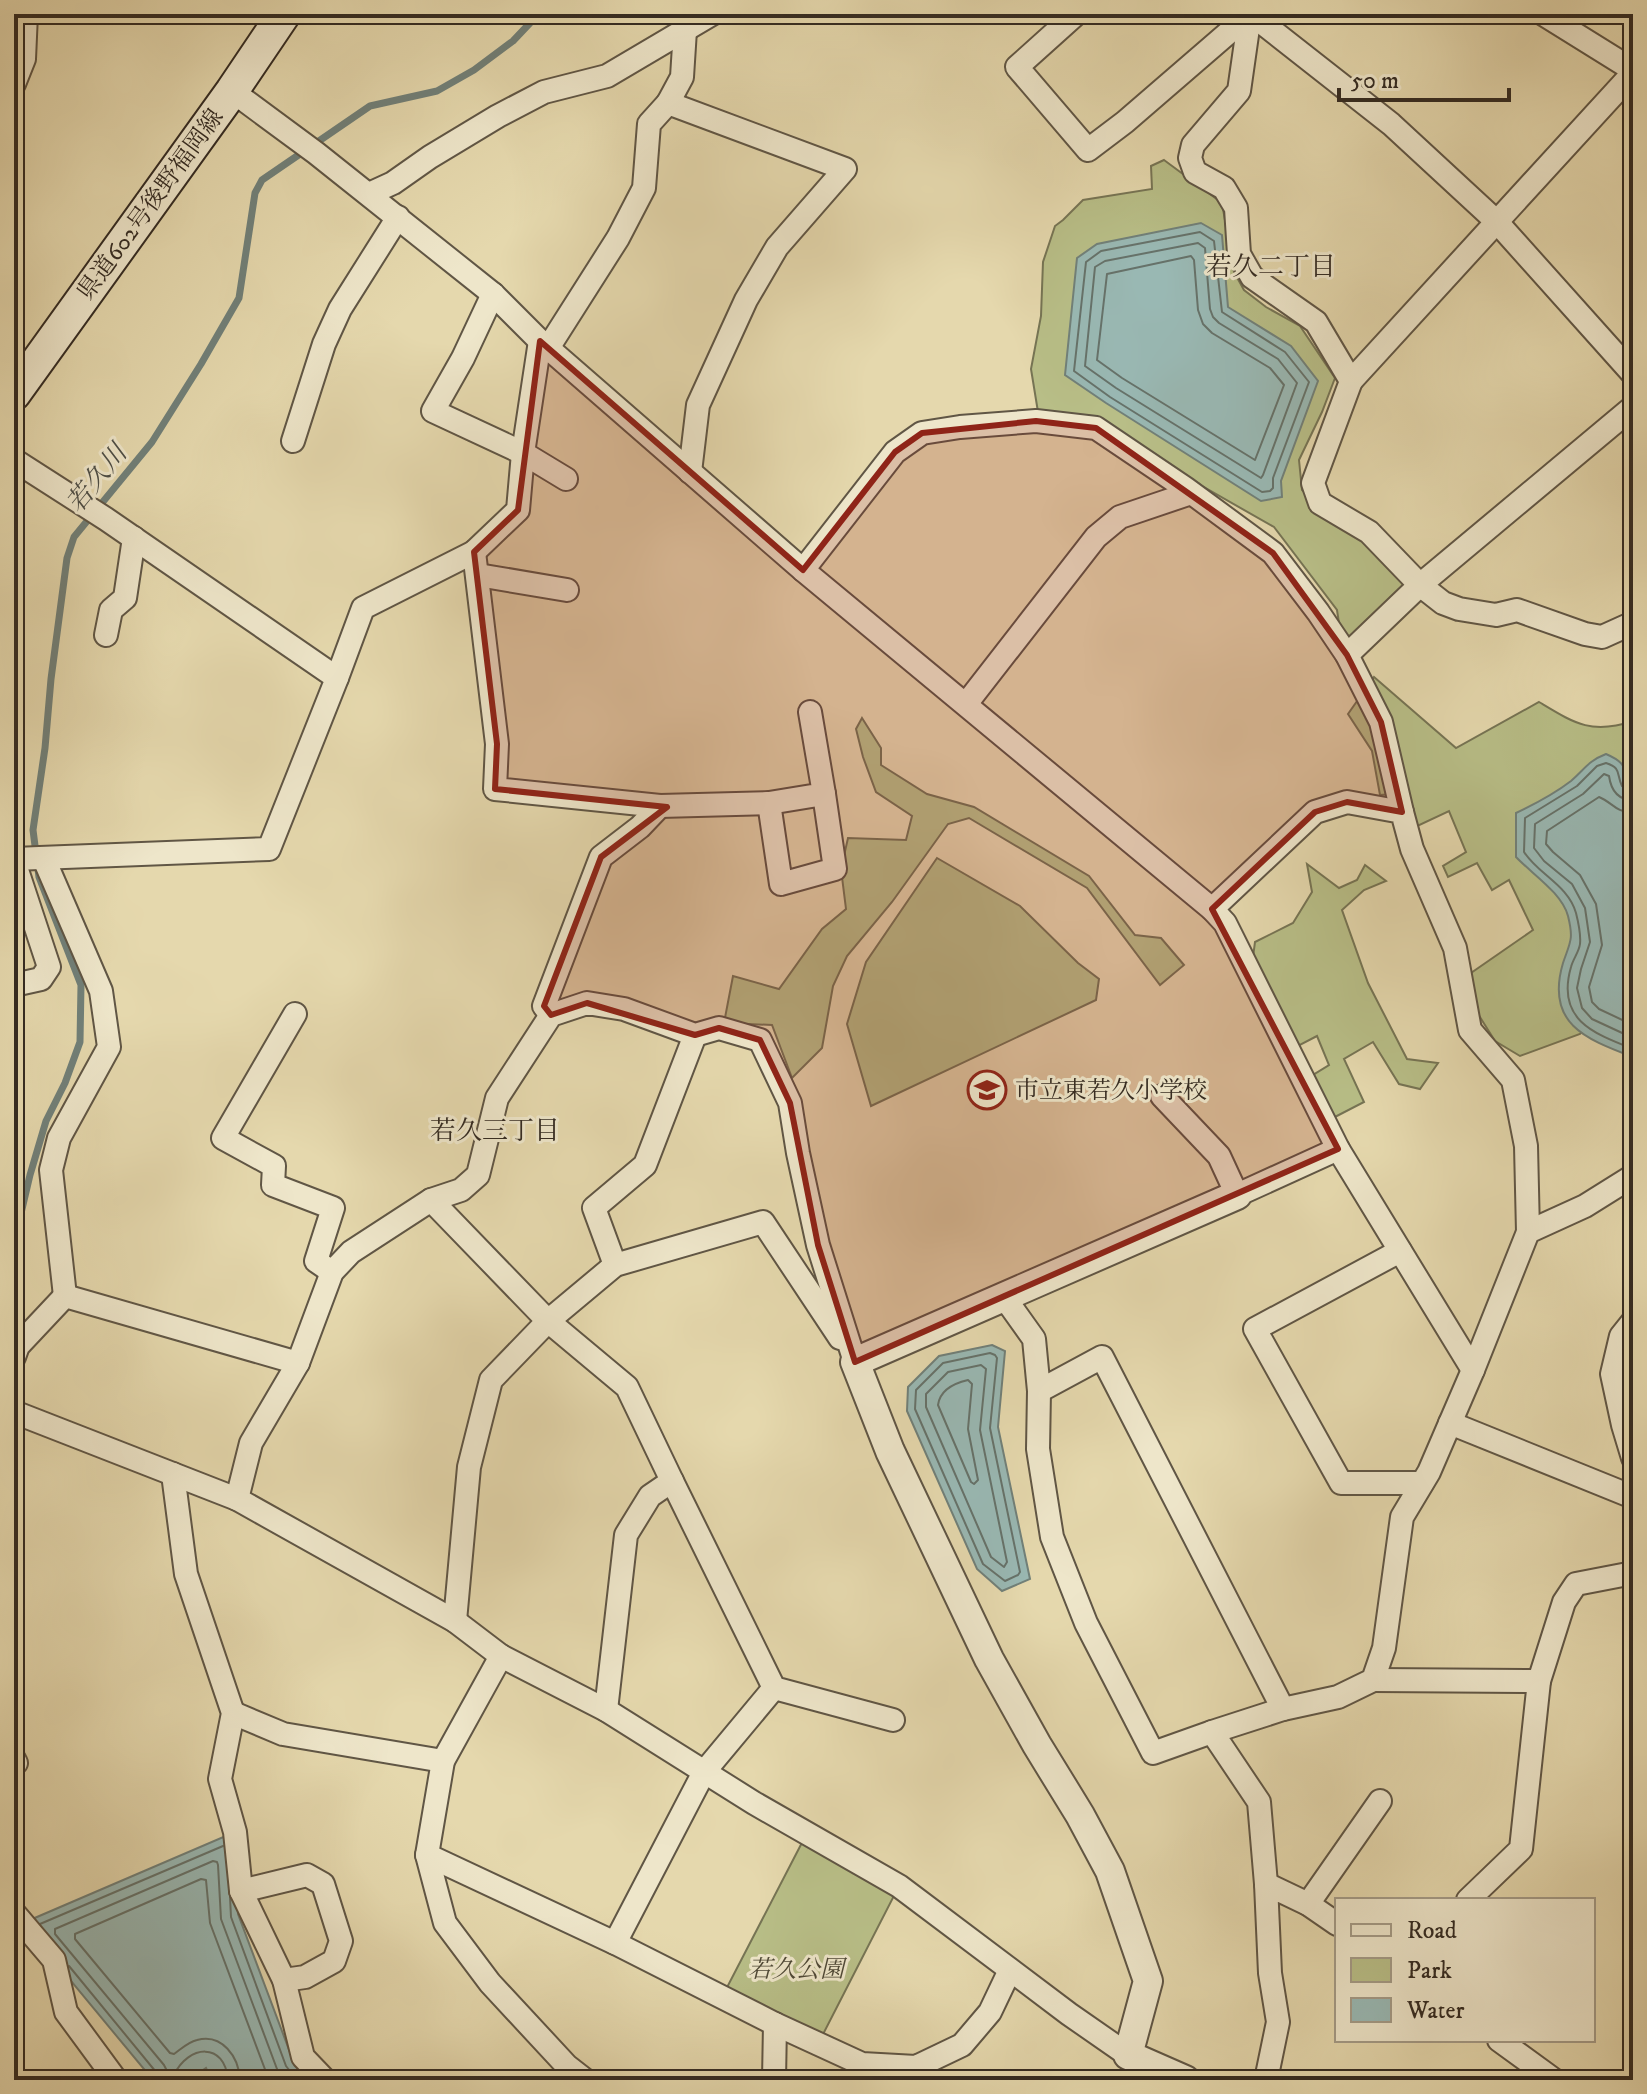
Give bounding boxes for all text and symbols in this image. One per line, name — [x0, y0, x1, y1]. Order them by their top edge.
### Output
scale bar — [1339, 52, 1509, 102]
text: 50 m — [1351, 66, 1399, 96]
street label: 県道602号後野福岡線 — [71, 103, 230, 306]
district label: 若久二丁目 — [1206, 251, 1336, 284]
water label: 若久川 — [60, 436, 136, 520]
school or university icon: 市立東若久小学校 — [966, 1069, 1008, 1111]
place label: 市立東若久小学校 — [1015, 1076, 1207, 1106]
district label: 若久三丁目 — [430, 1115, 560, 1148]
legend — [1335, 1898, 1595, 2042]
text: Road — [1407, 1916, 1457, 1946]
park label: 若久公園 — [748, 1955, 848, 1985]
text: Park — [1407, 1956, 1452, 1986]
text: Water — [1406, 1996, 1464, 2026]

